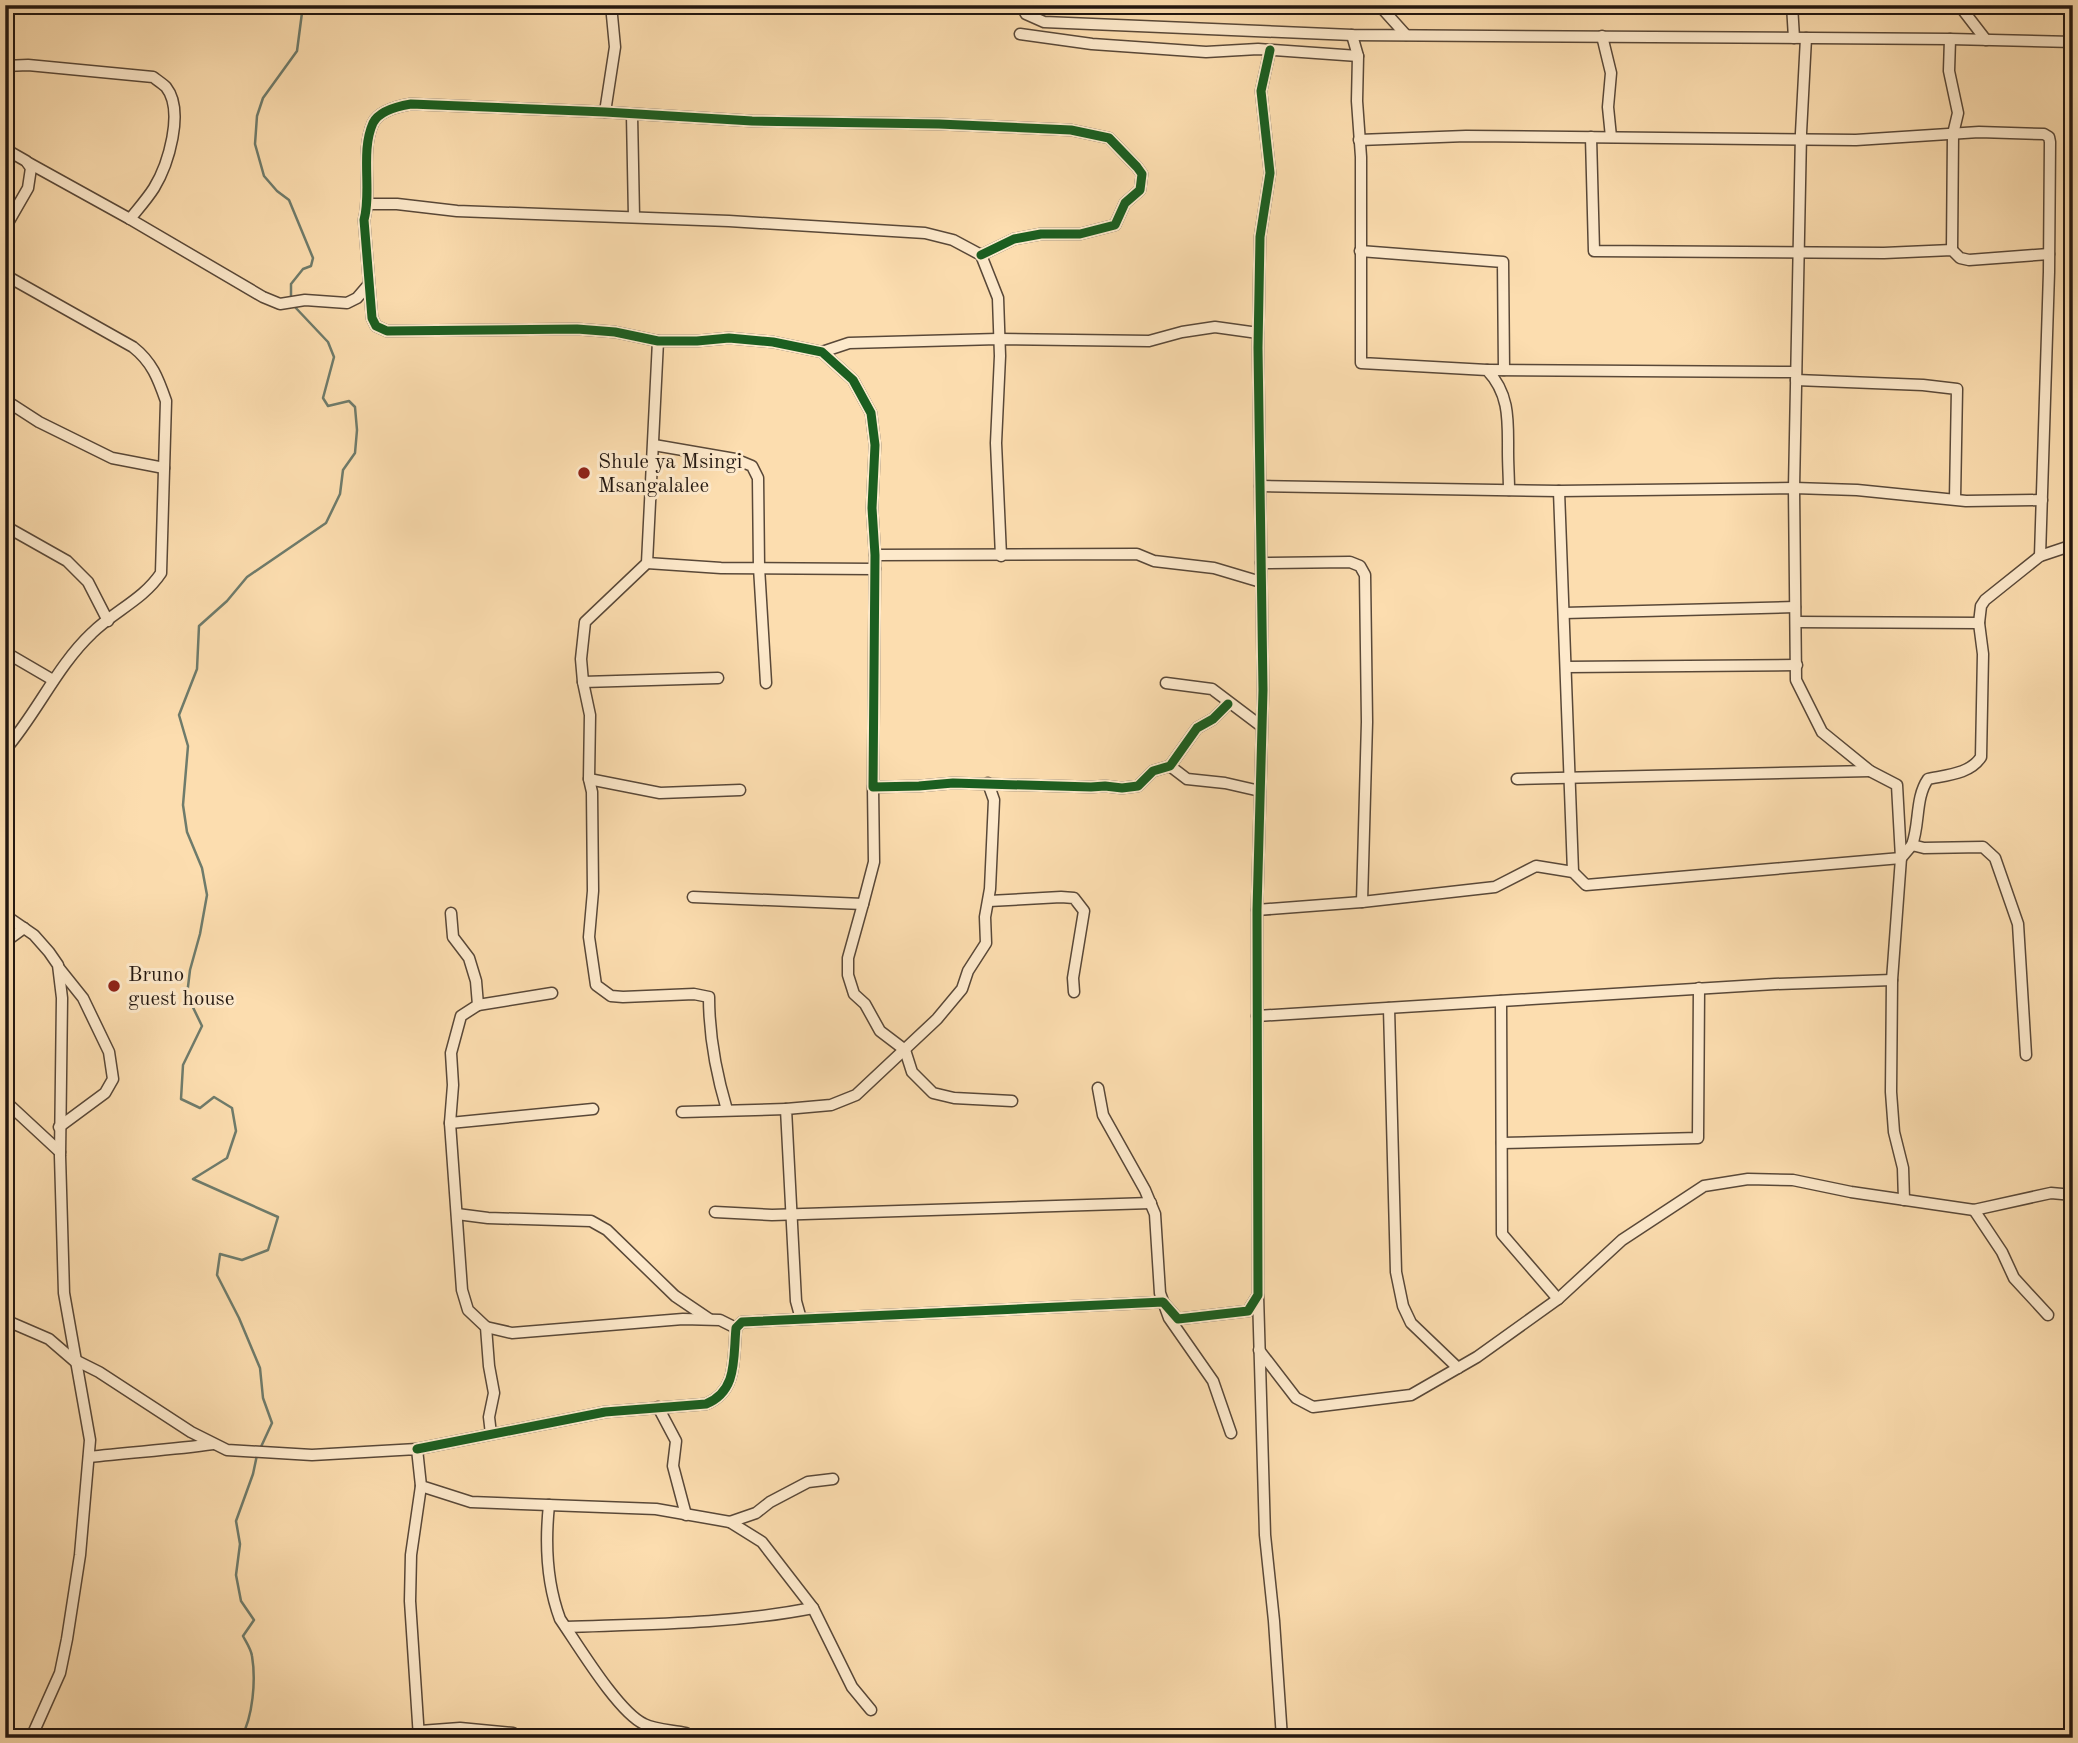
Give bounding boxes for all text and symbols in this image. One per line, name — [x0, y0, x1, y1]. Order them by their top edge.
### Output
place label: Shule ya Msingi Msangalalee — [598, 452, 742, 497]
marker: Shule ya Msingi Msangalalee — [576, 465, 592, 481]
place label: Bruno guest house — [128, 965, 234, 1010]
marker: Bruno guest house — [106, 978, 122, 994]

